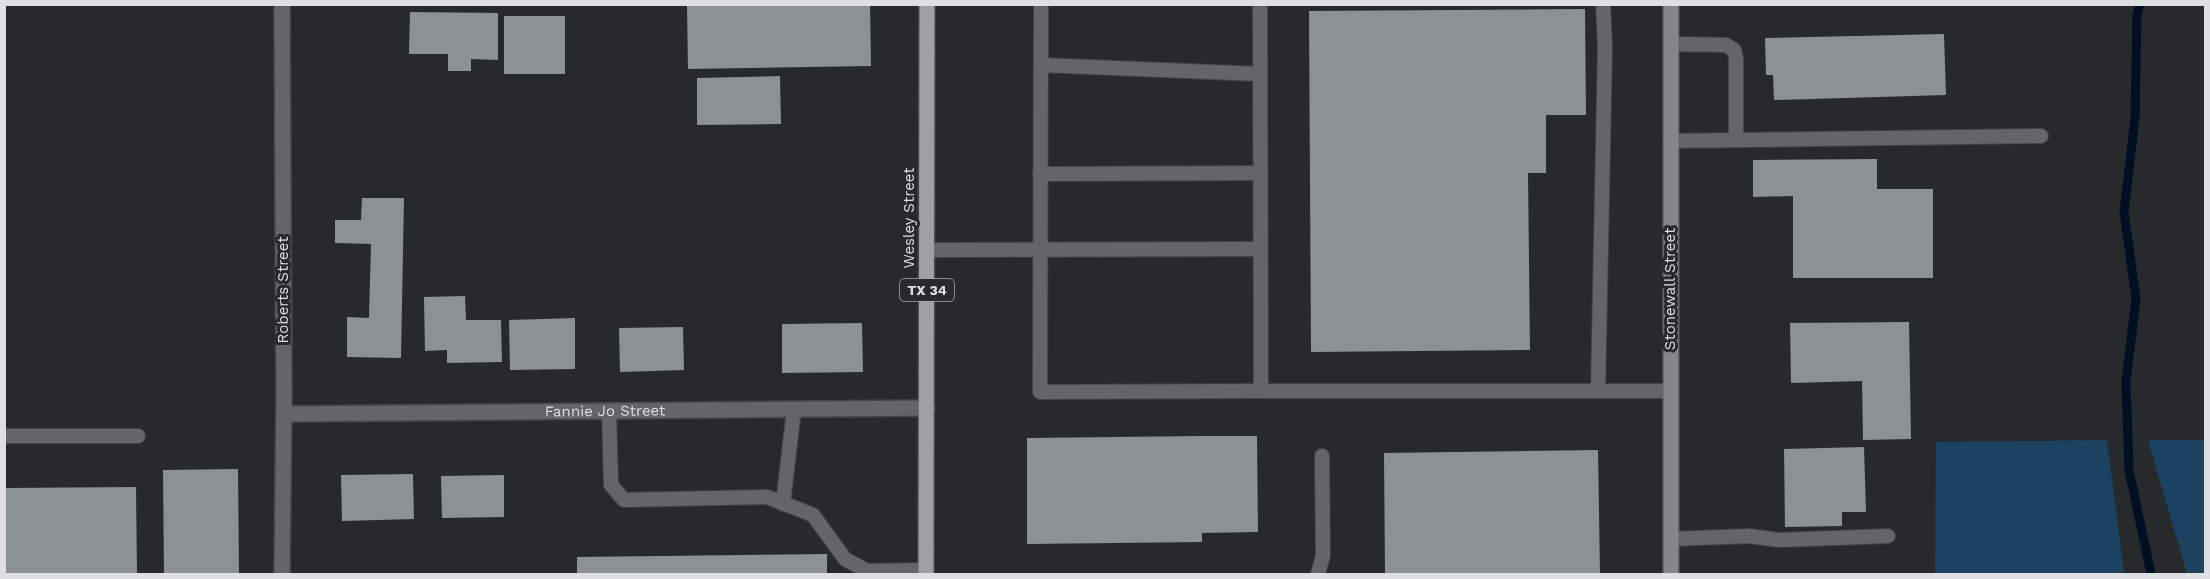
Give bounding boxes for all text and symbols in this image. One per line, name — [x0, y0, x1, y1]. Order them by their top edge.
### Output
street label: Wesley Street — [900, 167, 918, 268]
street label: Stonewall Street — [1661, 227, 1679, 350]
street label: Roberts Street — [274, 236, 292, 343]
road number: TX 34 — [900, 279, 954, 301]
street label: Fannie Jo Street — [545, 401, 666, 421]

